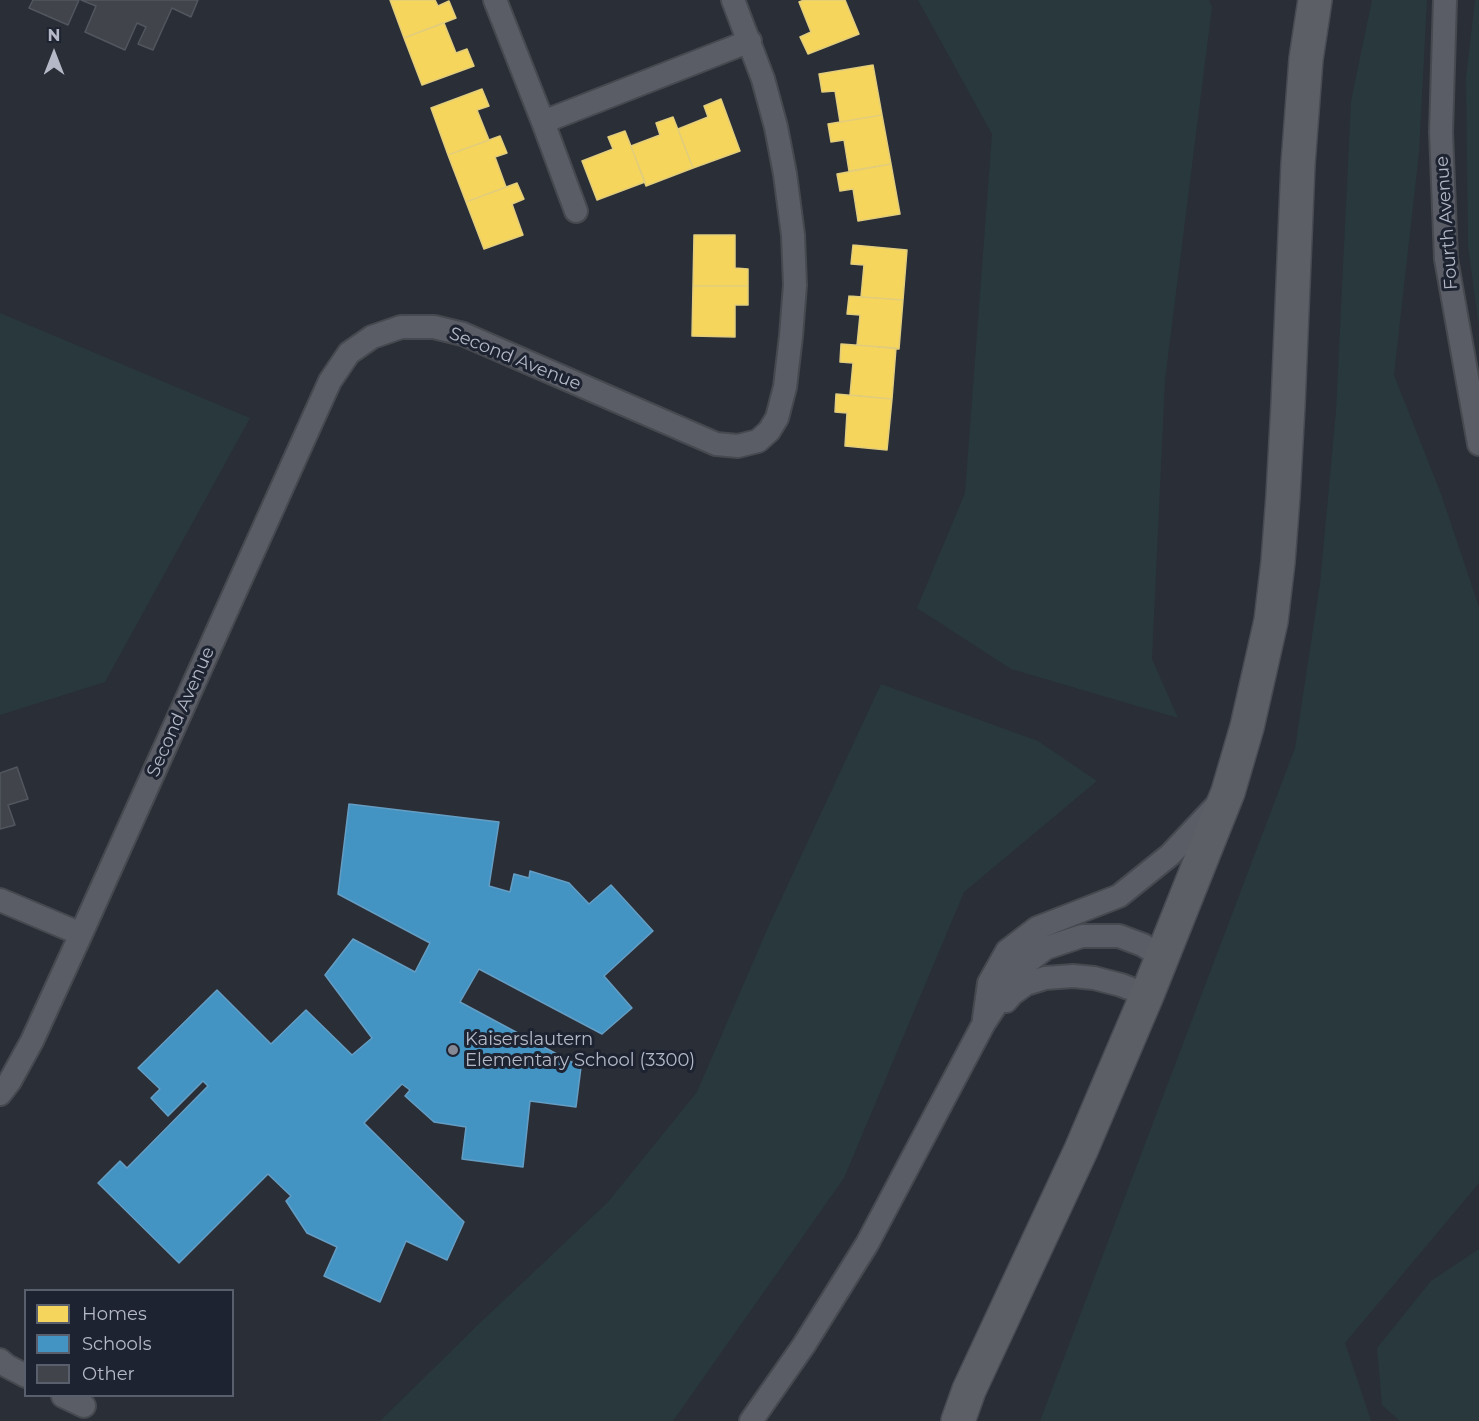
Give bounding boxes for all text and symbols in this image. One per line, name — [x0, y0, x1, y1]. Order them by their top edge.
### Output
north arrow — [24, 24, 84, 84]
text: N — [48, 26, 60, 45]
street label: Fourth Avenue — [1432, 155, 1462, 291]
street label: Second Avenue — [446, 323, 584, 395]
street label: Second Avenue — [143, 644, 219, 780]
place label: Kaiserslautern Elementary School (3300) — [465, 1029, 695, 1072]
marker: Kaiserslautern Elementary School (3300) — [446, 1043, 460, 1057]
legend — [24, 1289, 234, 1397]
text: Homes — [82, 1303, 147, 1325]
text: Schools — [82, 1333, 151, 1355]
text: Other — [82, 1363, 135, 1385]

